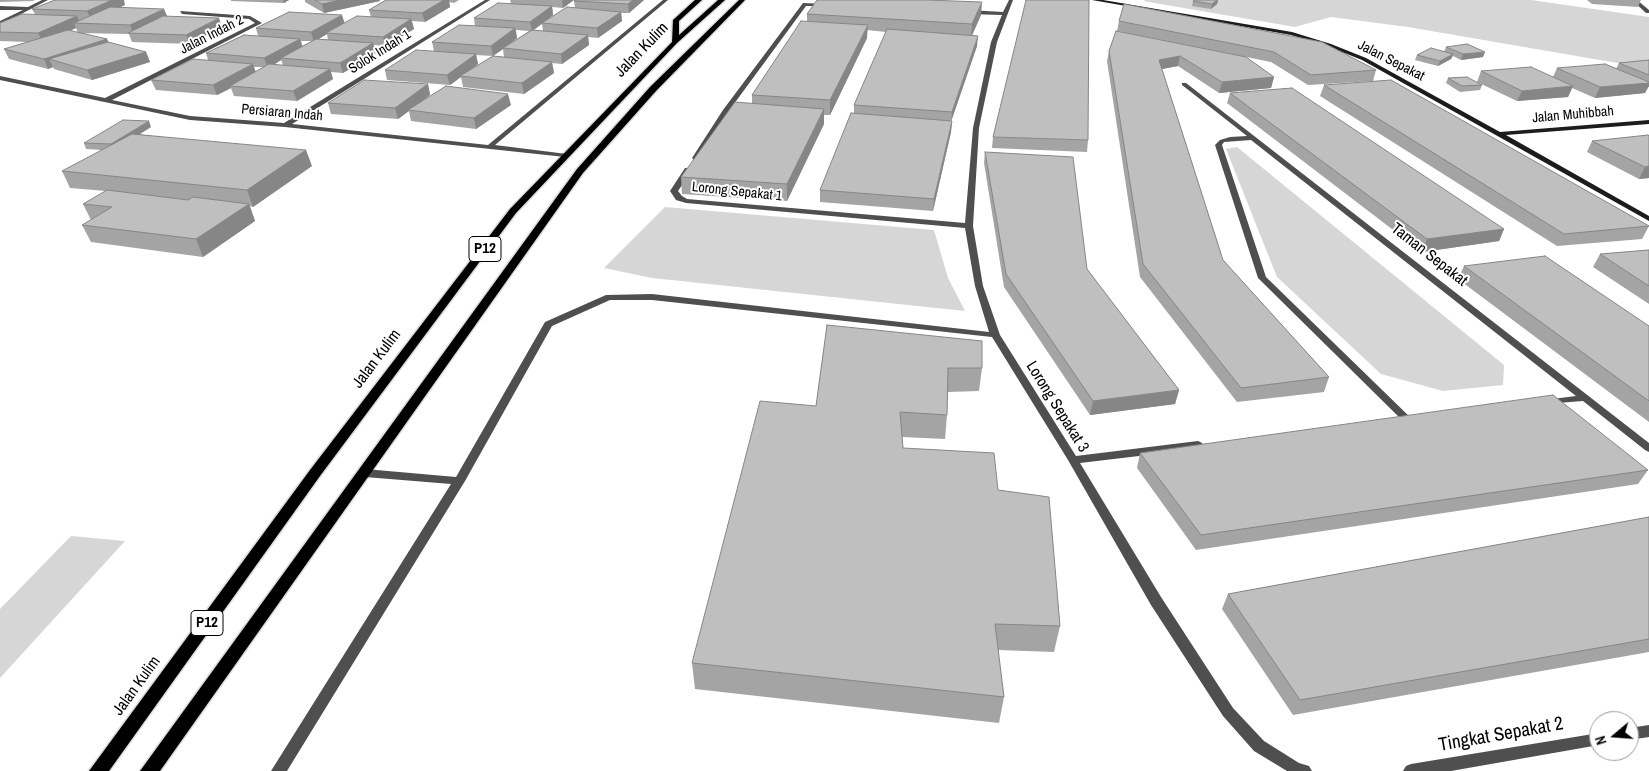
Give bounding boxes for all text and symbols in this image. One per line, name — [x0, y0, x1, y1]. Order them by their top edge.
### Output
street label: Jalan Indah 2 — [177, 12, 247, 58]
street label: Jalan Kulim — [611, 19, 673, 81]
street label: Solok Indah 1 — [346, 26, 414, 78]
street label: Jalan Sepakat — [1355, 37, 1427, 85]
street label: Persiaran Indah — [241, 101, 323, 125]
street label: Jalan Muhibbah — [1532, 103, 1614, 127]
street label: Lorong Sepakat 1 — [691, 179, 783, 205]
street label: Taman Sepakat — [1387, 219, 1471, 291]
road number: P12 — [469, 236, 501, 262]
street label: Jalan Kulim — [349, 326, 405, 392]
street label: Lorong Sepakat 3 — [1021, 358, 1093, 456]
road number: P12 — [191, 610, 223, 636]
street label: Jalan Kulim — [109, 653, 165, 719]
north arrow — [1589, 711, 1639, 761]
street label: Tingkat Sepakat 2 — [1437, 713, 1565, 757]
text: N — [1591, 734, 1611, 747]

